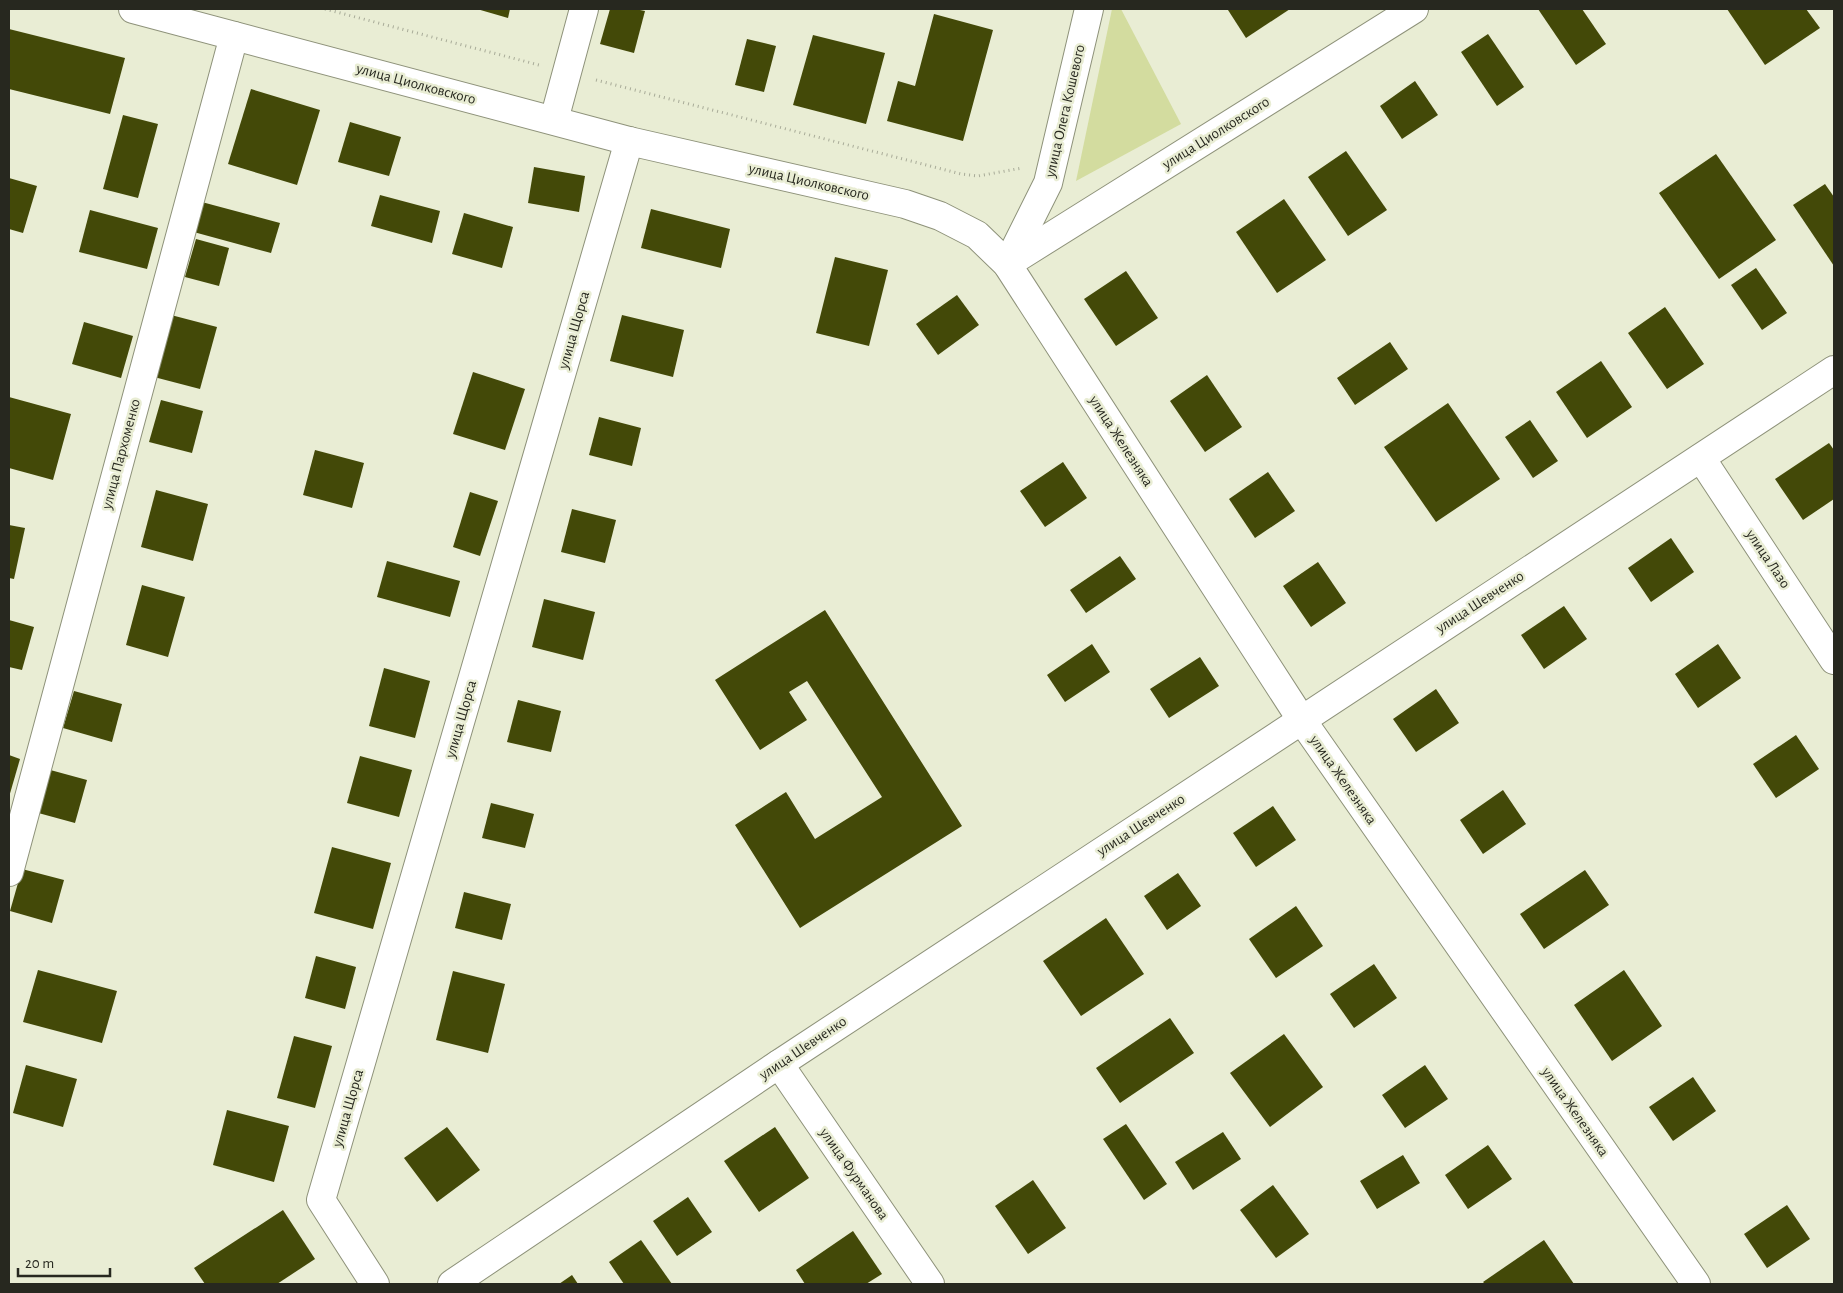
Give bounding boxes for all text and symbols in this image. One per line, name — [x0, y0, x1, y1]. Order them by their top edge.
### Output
street label: улица Олега Кошевого — [1042, 43, 1088, 180]
street label: улица Циолковского — [354, 61, 477, 107]
street label: улица Циолковского — [1159, 94, 1272, 172]
street label: улица Циолковского — [746, 161, 871, 203]
street label: улица Щорса — [555, 289, 592, 371]
street label: улица Железняка — [1086, 392, 1156, 489]
street label: улица Пархоменко — [99, 397, 143, 512]
street label: улица Лазо — [1743, 526, 1793, 591]
street label: улица Шевченко — [1433, 568, 1527, 636]
street label: улица Щорса — [442, 678, 479, 760]
street label: улица Железняка — [1306, 732, 1379, 827]
street label: улица Шевченко — [1094, 791, 1188, 859]
street label: улица Шевченко — [756, 1013, 849, 1083]
street label: улица Железняка — [1538, 1064, 1611, 1159]
street label: улица Щорса — [329, 1067, 366, 1149]
street label: улица Фурманова — [816, 1125, 891, 1223]
scale bar — [18, 1246, 110, 1278]
text: 20 m — [25, 1256, 54, 1271]

